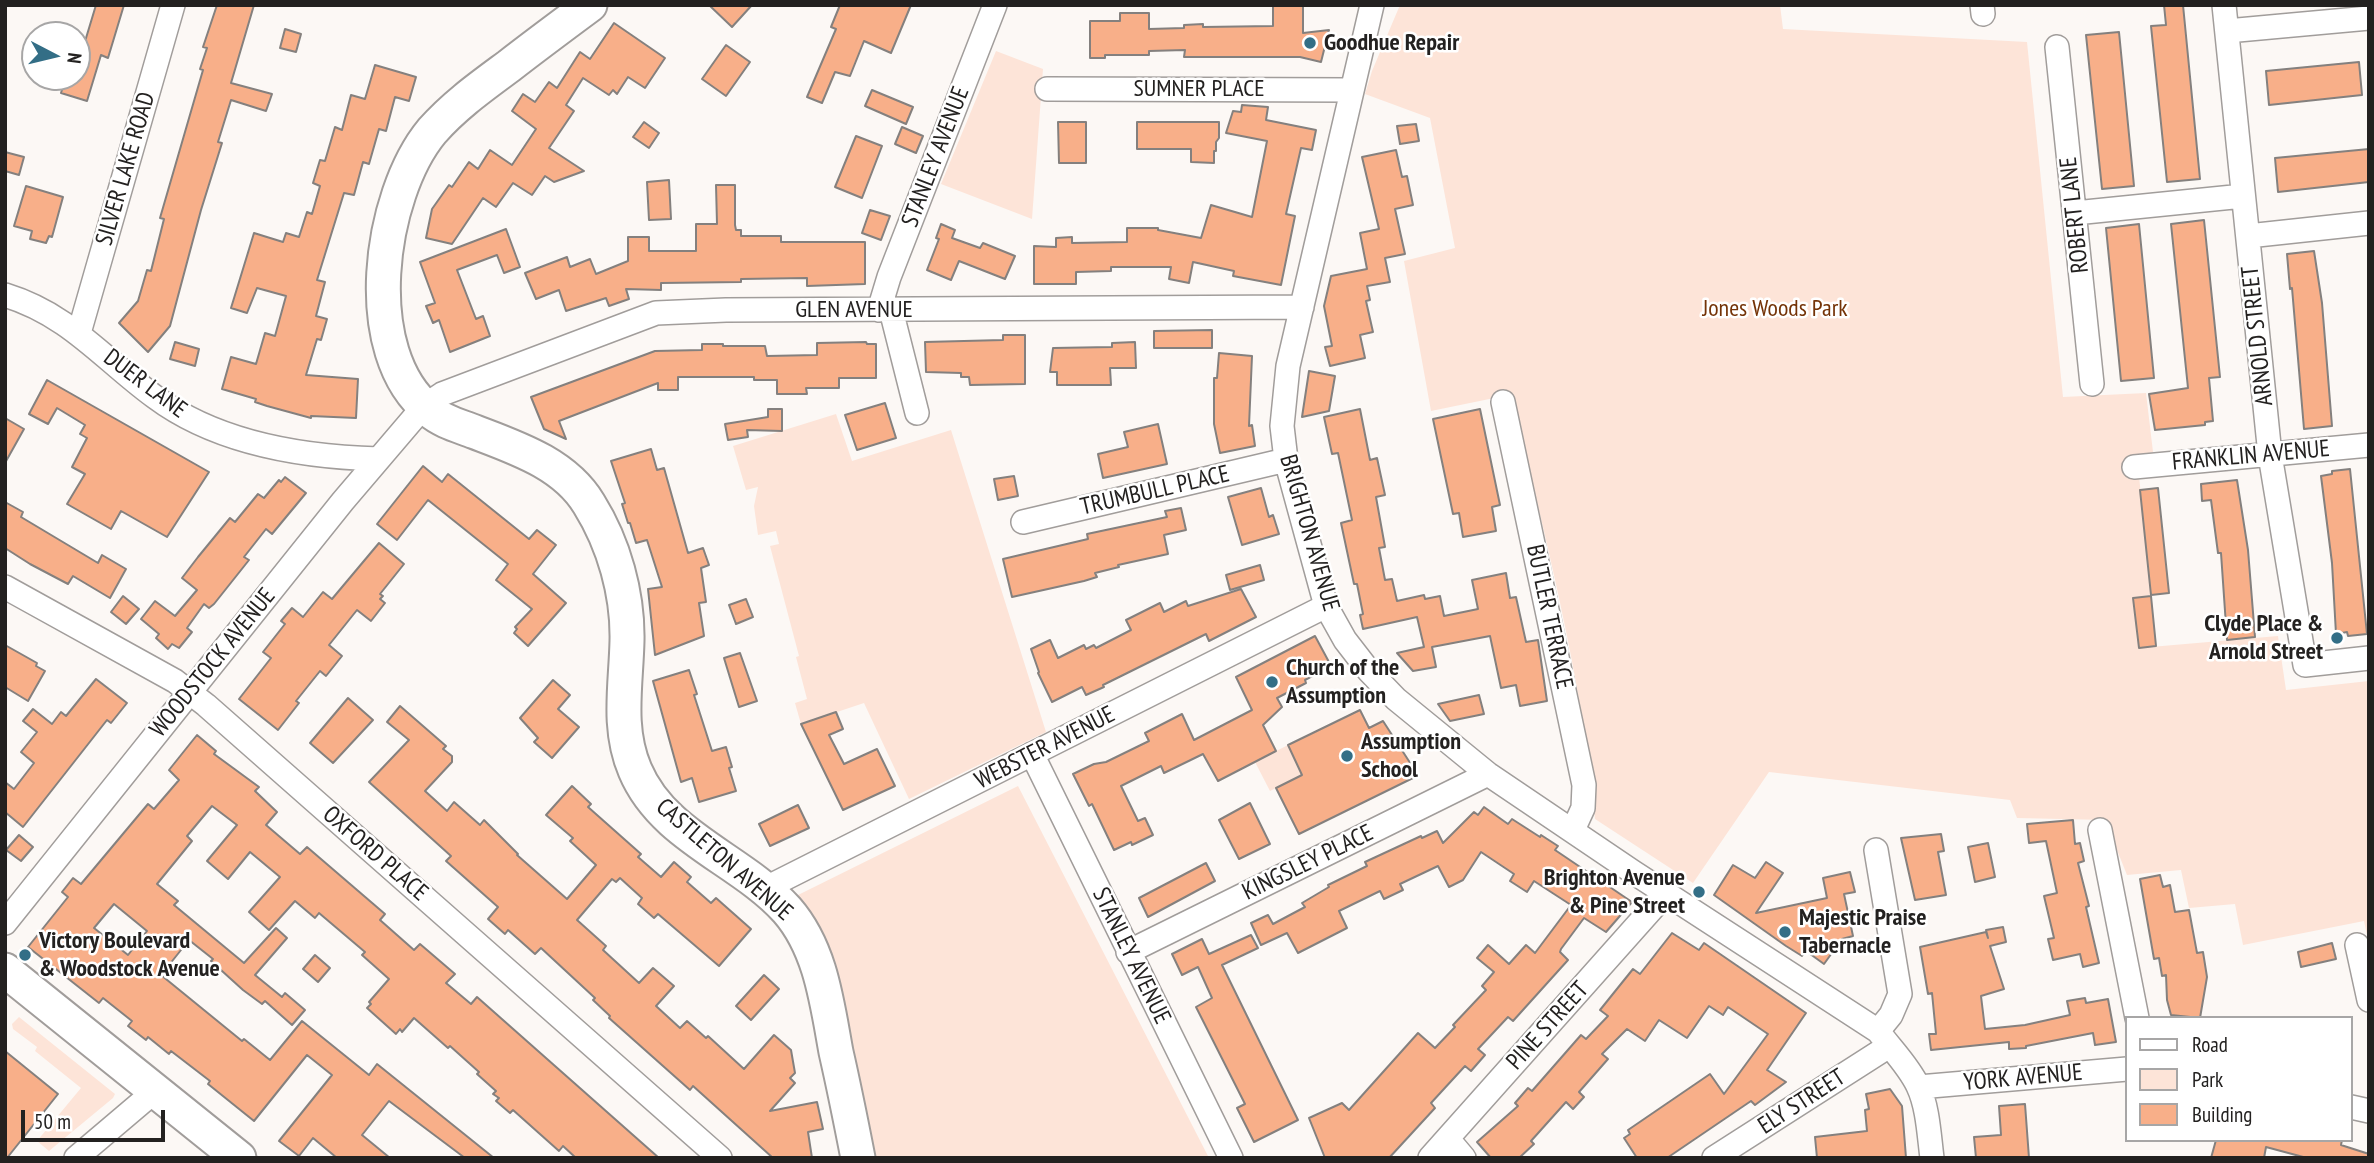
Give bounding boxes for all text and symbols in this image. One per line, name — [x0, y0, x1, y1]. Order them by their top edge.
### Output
north arrow — [21, 21, 91, 91]
place label: Goodhue Repair — [1324, 29, 1459, 57]
marker: Goodhue Repair — [1302, 35, 1318, 51]
text: N — [62, 52, 87, 65]
street label: SUMNER PLACE — [1134, 75, 1264, 103]
street label: STANLEY AVENUE — [896, 83, 976, 231]
street label: SILVER LAKE ROAD — [90, 89, 162, 249]
street label: ROBERT LANE — [2055, 156, 2095, 274]
street label: ARNOLD STREET — [2236, 265, 2280, 407]
park label: Jones Woods Park — [1702, 295, 1848, 323]
street label: GLEN AVENUE — [795, 296, 913, 324]
street label: DUER LANE — [98, 343, 192, 425]
street label: FRANKLIN AVENUE — [2171, 435, 2331, 477]
street label: BRIGHTON AVENUE — [1273, 451, 1345, 615]
street label: TRUMBULL PLACE — [1078, 460, 1232, 522]
street label: BUTLER TERRACE — [1520, 542, 1578, 692]
street label: WOODSTOCK AVENUE — [144, 583, 282, 743]
place label: Clyde Place & Arnold Street — [2204, 610, 2323, 666]
marker: Clyde Place & Arnold Street — [2329, 630, 2345, 646]
place label: Church of the Assumption — [1286, 654, 1399, 710]
marker: Church of the Assumption — [1264, 674, 1280, 690]
street label: WEBSTER AVENUE — [970, 700, 1120, 796]
place label: Assumption School — [1361, 728, 1461, 784]
marker: Assumption School — [1339, 748, 1355, 764]
street label: CASTLETON AVENUE — [650, 793, 798, 927]
street label: OXFORD PLACE — [316, 800, 434, 908]
street label: KINGSLEY PLACE — [1238, 819, 1378, 907]
place label: Brighton Avenue & Pine Street — [1544, 864, 1685, 920]
street label: STANLEY AVENUE — [1086, 883, 1176, 1029]
marker: Brighton Avenue & Pine Street — [1691, 884, 1707, 900]
place label: Majestic Praise Tabernacle — [1799, 904, 1927, 960]
marker: Majestic Praise Tabernacle — [1777, 924, 1793, 940]
place label: Victory Boulevard & Woodstock Avenue — [39, 927, 220, 983]
marker: Victory Boulevard & Woodstock Avenue — [17, 947, 33, 963]
street label: PINE STREET — [1501, 976, 1595, 1076]
legend — [2126, 1016, 2353, 1142]
text: Road — [2192, 1031, 2228, 1058]
street label: YORK AVENUE — [1962, 1058, 2084, 1098]
street label: ELY STREET — [1753, 1063, 1851, 1141]
text: Park — [2192, 1066, 2223, 1093]
scale bar — [24, 1096, 168, 1140]
text: Building — [2192, 1101, 2252, 1128]
text: 50 m — [34, 1108, 71, 1135]

